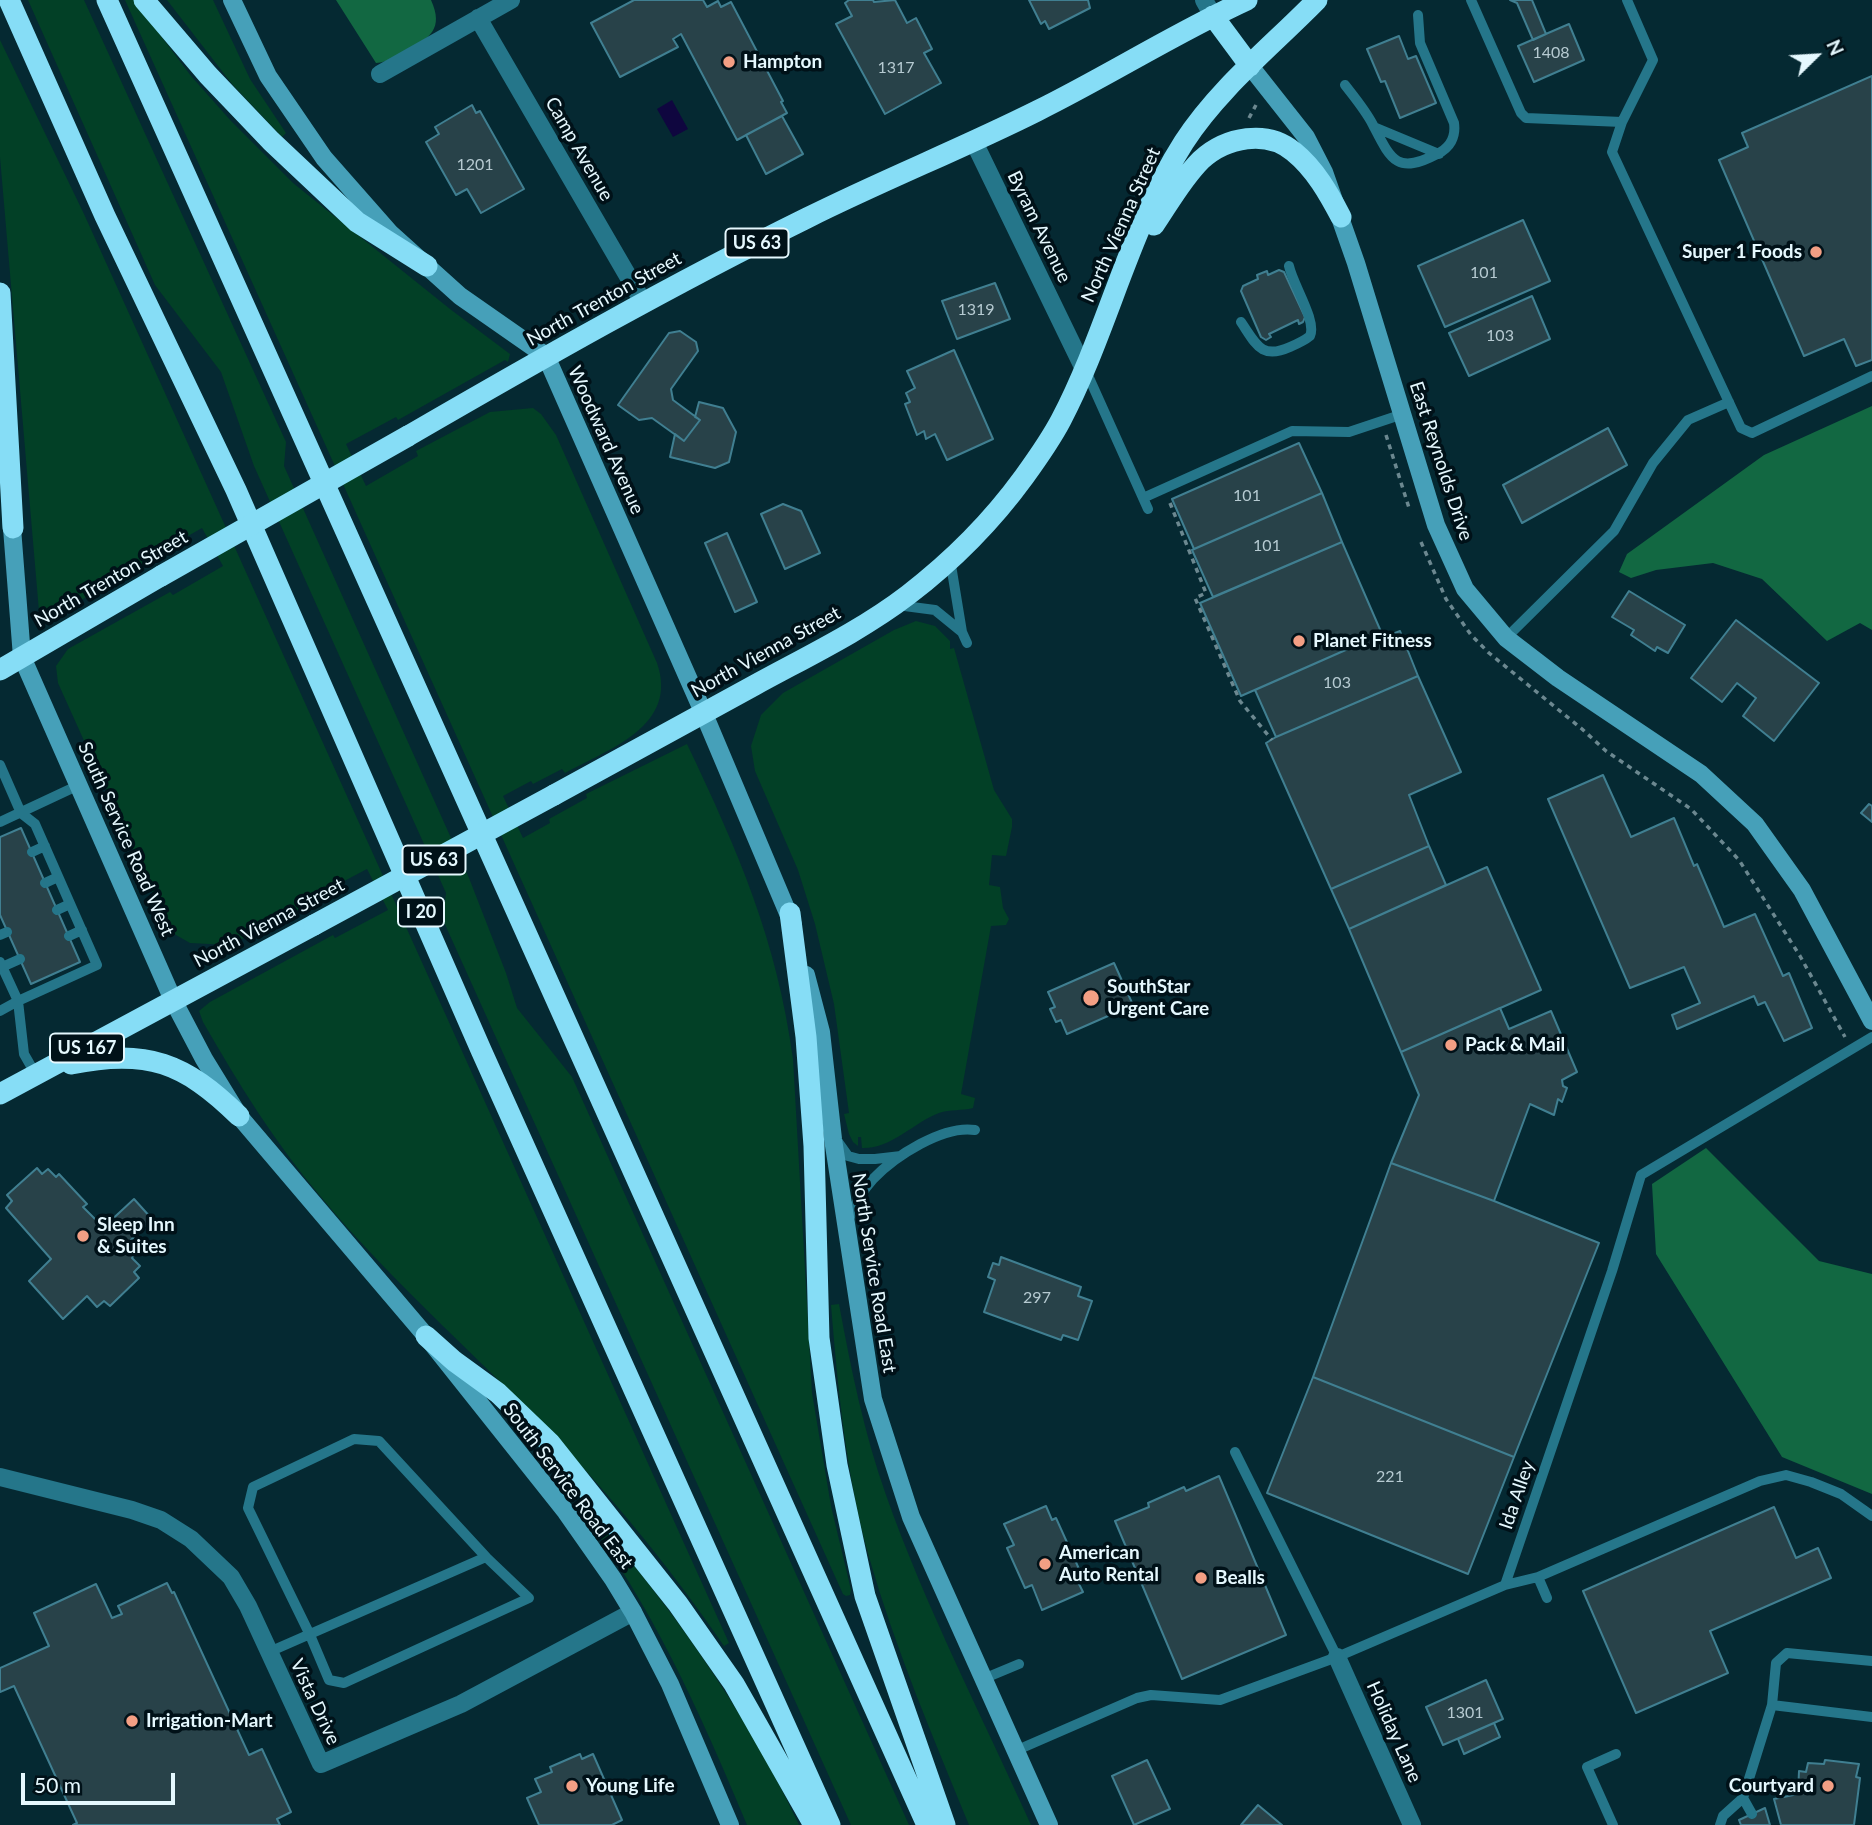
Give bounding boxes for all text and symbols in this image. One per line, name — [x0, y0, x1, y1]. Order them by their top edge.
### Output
north arrow — [1781, 21, 1851, 91]
text: N — [1822, 36, 1849, 59]
house number: 1408 — [1532, 43, 1570, 63]
place label: Hampton — [743, 51, 822, 73]
marker: Hampton — [721, 54, 737, 70]
house number: 1317 — [877, 58, 915, 78]
street label: Camp Avenue — [540, 93, 618, 205]
street label: North Vienna Street — [1077, 144, 1165, 306]
house number: 1201 — [456, 155, 494, 175]
street label: Byram Avenue — [1002, 167, 1076, 287]
road number: US 63 — [726, 229, 788, 258]
place label: Super 1 Foods — [1682, 241, 1802, 263]
marker: Super 1 Foods — [1808, 244, 1824, 260]
street label: North Trenton Street — [523, 247, 685, 351]
house number: 101 — [1470, 263, 1498, 283]
house number: 1319 — [957, 300, 995, 320]
house number: 103 — [1486, 326, 1514, 346]
street label: Woodward Avenue — [563, 362, 649, 518]
street label: East Reynolds Drive — [1405, 379, 1477, 543]
house number: 101 — [1233, 486, 1261, 506]
street label: North Trenton Street — [30, 526, 192, 632]
house number: 101 — [1253, 536, 1281, 556]
street label: North Vienna Street — [687, 602, 845, 702]
place label: Planet Fitness — [1313, 630, 1432, 652]
marker: Planet Fitness — [1291, 633, 1307, 649]
house number: 103 — [1323, 673, 1351, 693]
street label: South Service Road West — [73, 738, 179, 940]
road number: US 63 — [402, 846, 466, 874]
street label: North Vienna Street — [190, 874, 348, 972]
road number: I 20 — [398, 897, 444, 926]
place label: SouthStar Urgent Care — [1107, 976, 1209, 1020]
marker: SouthStar Urgent Care — [1081, 988, 1101, 1008]
road number: US 167 — [50, 1034, 124, 1063]
place label: Pack & Mail — [1465, 1034, 1565, 1056]
marker: Pack & Mail — [1443, 1037, 1459, 1053]
street label: North Service Road East — [847, 1172, 901, 1374]
place label: Sleep Inn & Suites — [97, 1214, 175, 1258]
marker: Sleep Inn & Suites — [75, 1228, 91, 1244]
house number: 297 — [1023, 1288, 1051, 1308]
street label: South Service Road East — [498, 1399, 638, 1573]
street label: Ida Alley — [1495, 1458, 1539, 1532]
house number: 221 — [1376, 1467, 1404, 1487]
place label: American Auto Rental — [1059, 1542, 1159, 1586]
marker: American Auto Rental — [1037, 1556, 1053, 1572]
place label: Bealls — [1215, 1567, 1265, 1589]
marker: Bealls — [1193, 1570, 1209, 1586]
street label: Vista Drive — [285, 1655, 345, 1749]
street label: Holiday Lane — [1362, 1678, 1426, 1786]
house number: 1301 — [1446, 1703, 1484, 1723]
place label: Irrigation-Mart — [146, 1710, 272, 1732]
marker: Irrigation-Mart — [124, 1713, 140, 1729]
scale bar — [24, 1758, 178, 1802]
text: 50 m — [34, 1772, 81, 1797]
place label: Young Life — [586, 1775, 675, 1797]
place label: Courtyard — [1729, 1775, 1814, 1797]
marker: Young Life — [564, 1778, 580, 1794]
marker: Courtyard — [1820, 1778, 1836, 1794]

